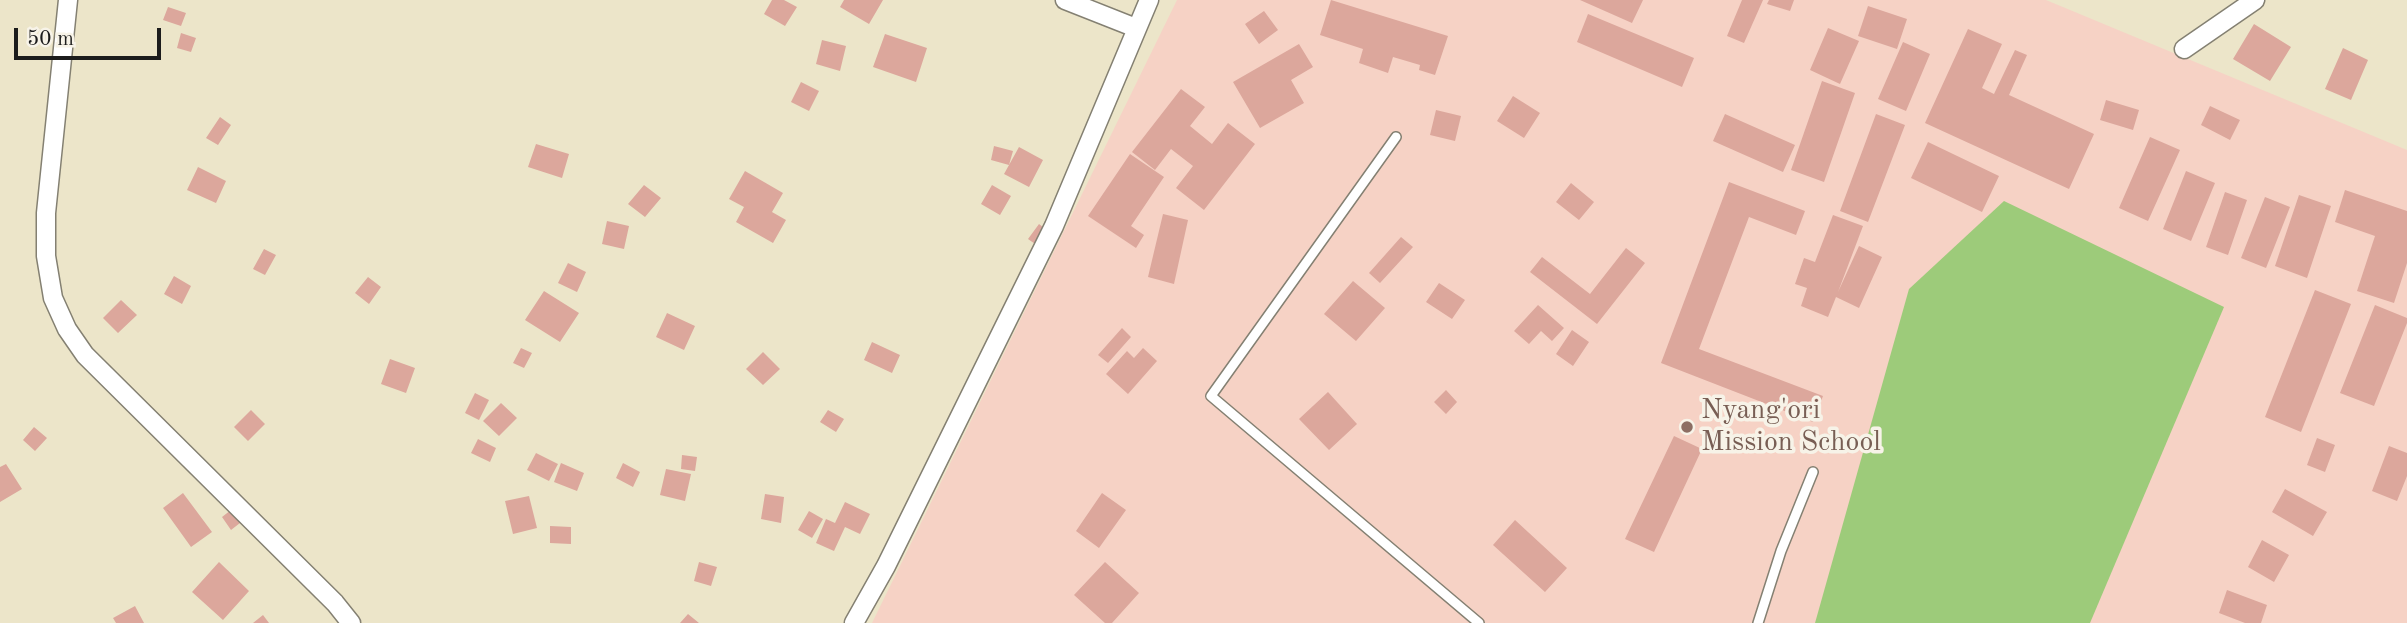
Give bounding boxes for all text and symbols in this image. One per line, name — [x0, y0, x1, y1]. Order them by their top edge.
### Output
scale bar — [18, 14, 164, 58]
text: 50 m — [27, 29, 74, 50]
place label: Nyang'ori Mission School — [1701, 394, 1881, 460]
marker: Nyang'ori Mission School — [1679, 419, 1695, 435]

